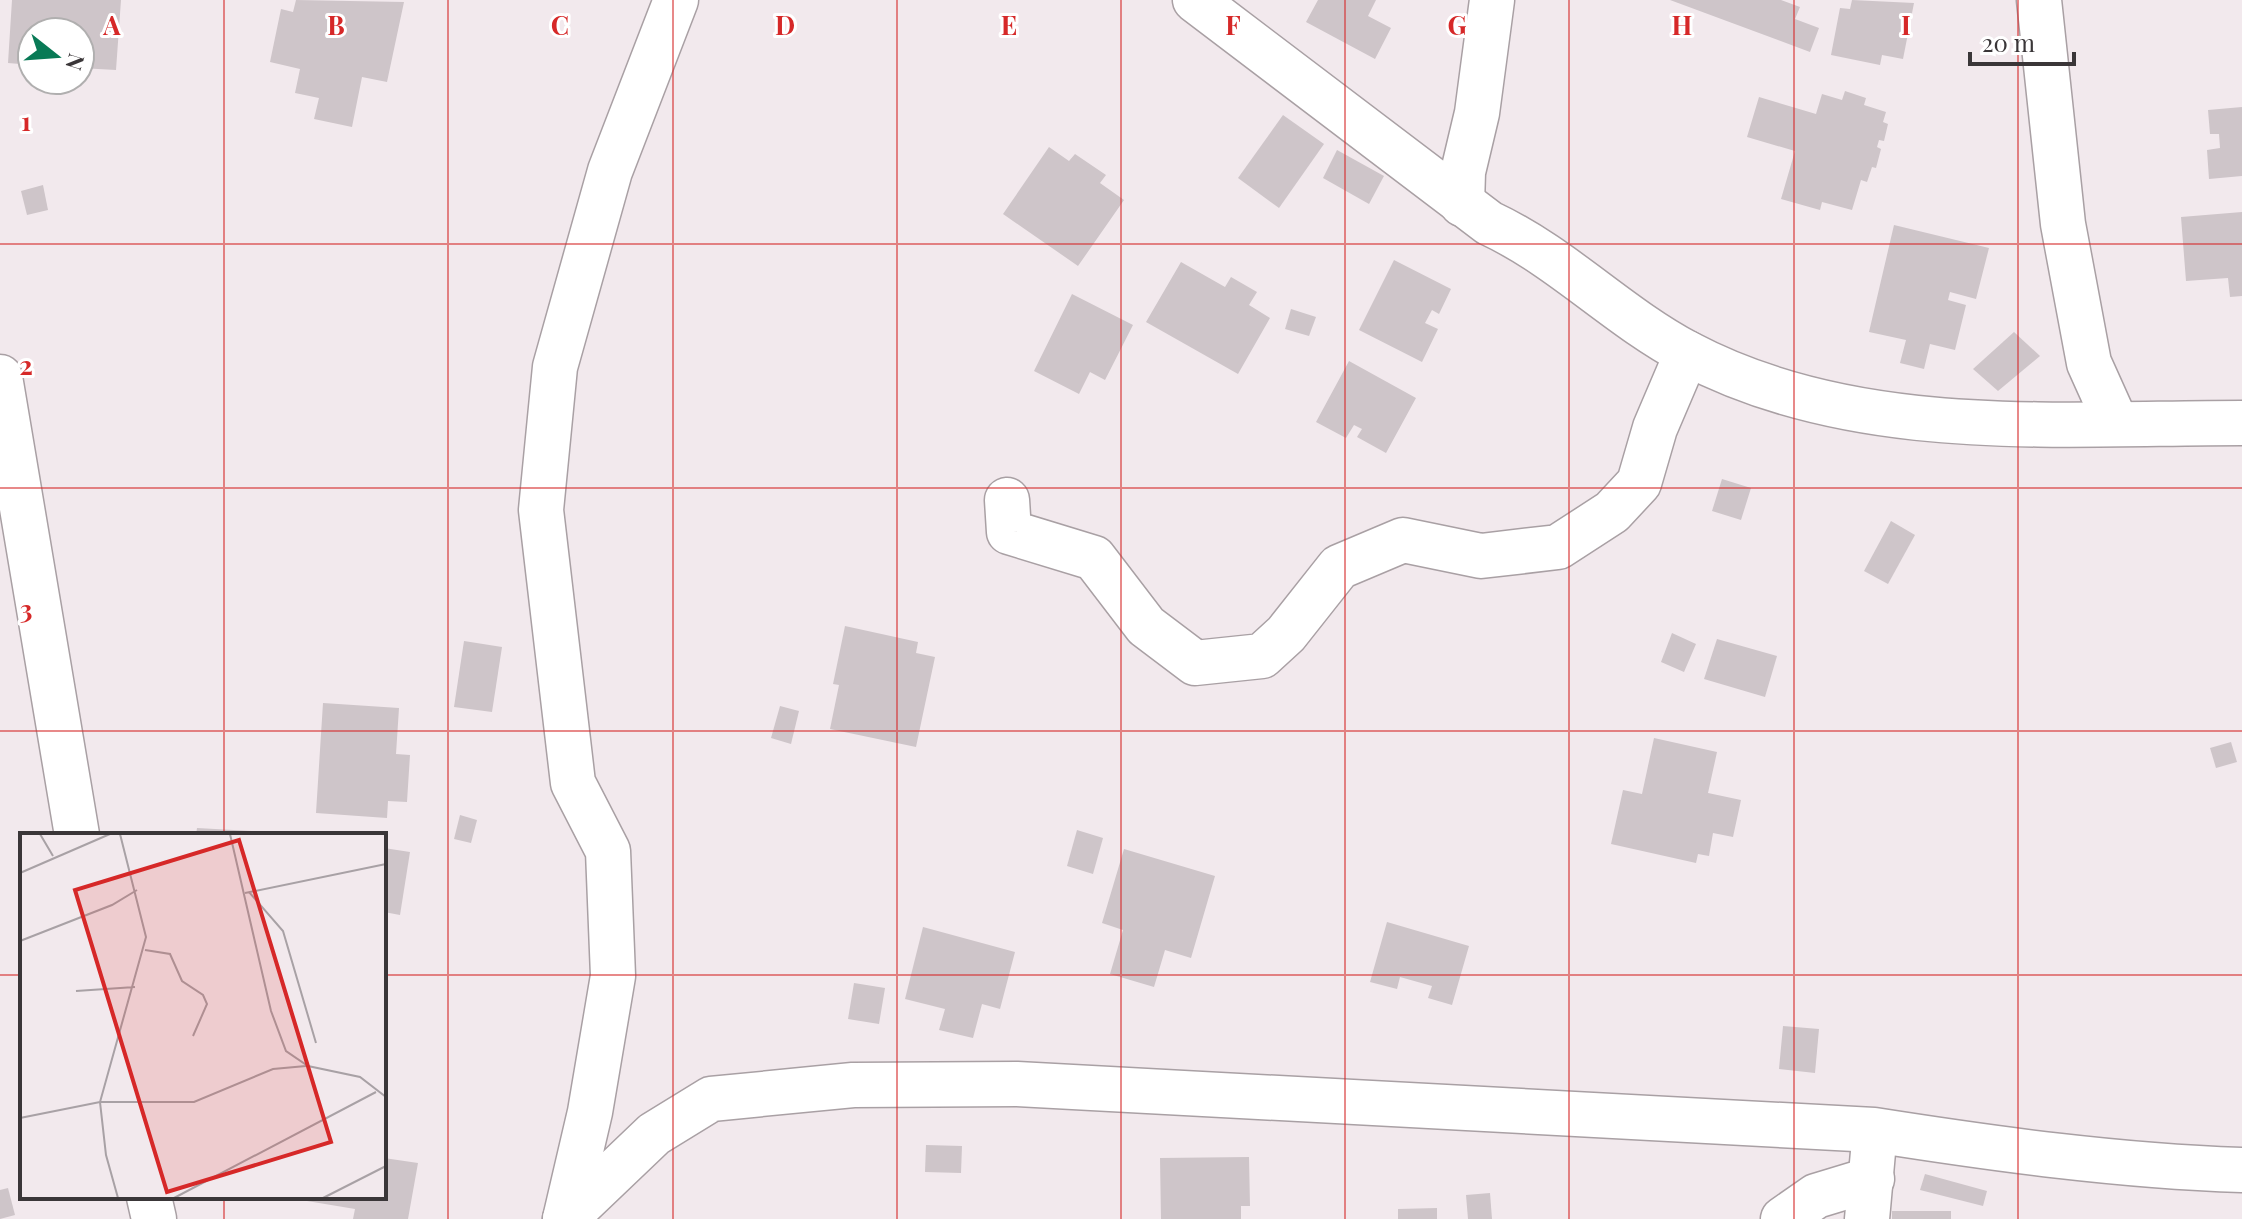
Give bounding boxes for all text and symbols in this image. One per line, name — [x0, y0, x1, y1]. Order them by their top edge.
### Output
text: A — [102, 7, 121, 42]
text: B — [327, 7, 345, 42]
text: C — [551, 7, 569, 42]
text: D — [775, 7, 795, 42]
text: E — [1001, 7, 1017, 42]
text: F — [1225, 7, 1241, 42]
text: G — [1447, 7, 1467, 42]
text: H — [1672, 7, 1692, 42]
text: I — [1901, 7, 1911, 42]
north arrow — [16, 16, 96, 96]
scale bar — [1970, 16, 2074, 66]
text: 20 m — [1982, 26, 2035, 58]
text: N — [59, 50, 93, 74]
text: 1 — [21, 103, 31, 138]
text: 2 — [19, 347, 33, 382]
text: 3 — [20, 591, 32, 626]
inset map — [20, 833, 386, 1199]

